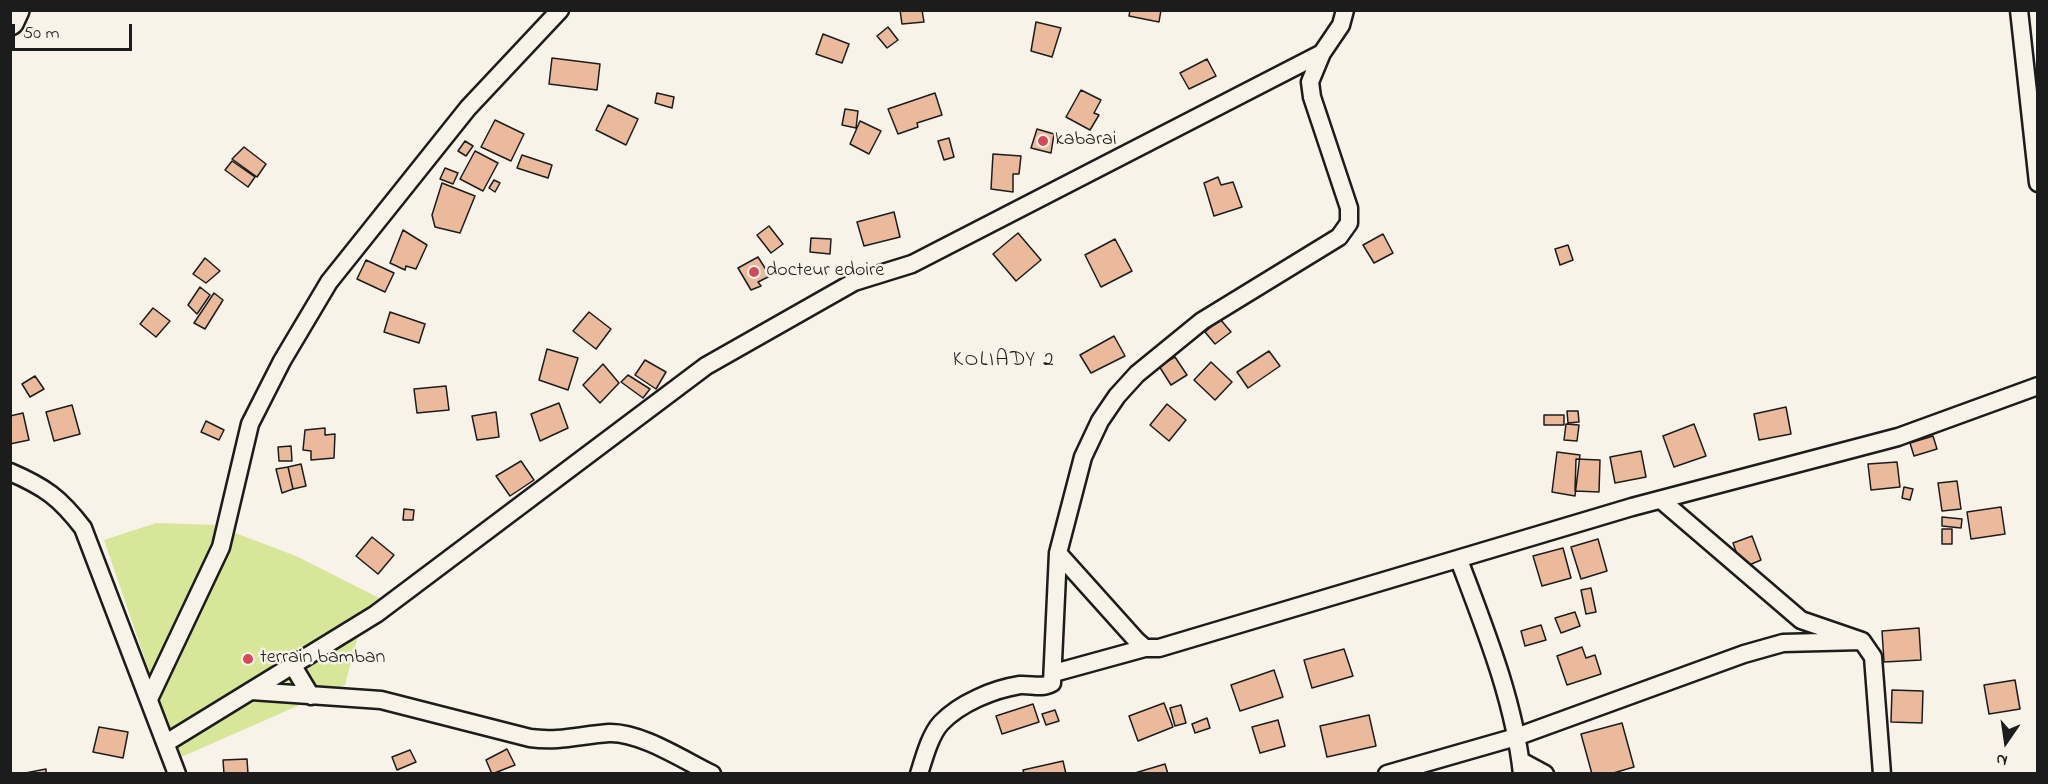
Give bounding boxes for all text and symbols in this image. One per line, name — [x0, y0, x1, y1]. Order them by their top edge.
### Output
scale bar — [15, 12, 135, 50]
text: 50 m — [23, 21, 60, 47]
place label: kabarai — [1055, 129, 1117, 153]
marker: kabarai — [1036, 134, 1050, 148]
place label: docteur edoire — [766, 260, 884, 284]
marker: docteur edoire — [747, 265, 761, 279]
district label: KOLIADY 2 — [953, 349, 1055, 375]
place label: terrain bamban — [260, 647, 385, 671]
marker: terrain bamban — [241, 652, 255, 666]
north arrow — [1976, 712, 2036, 772]
text: N — [1994, 747, 2010, 772]

